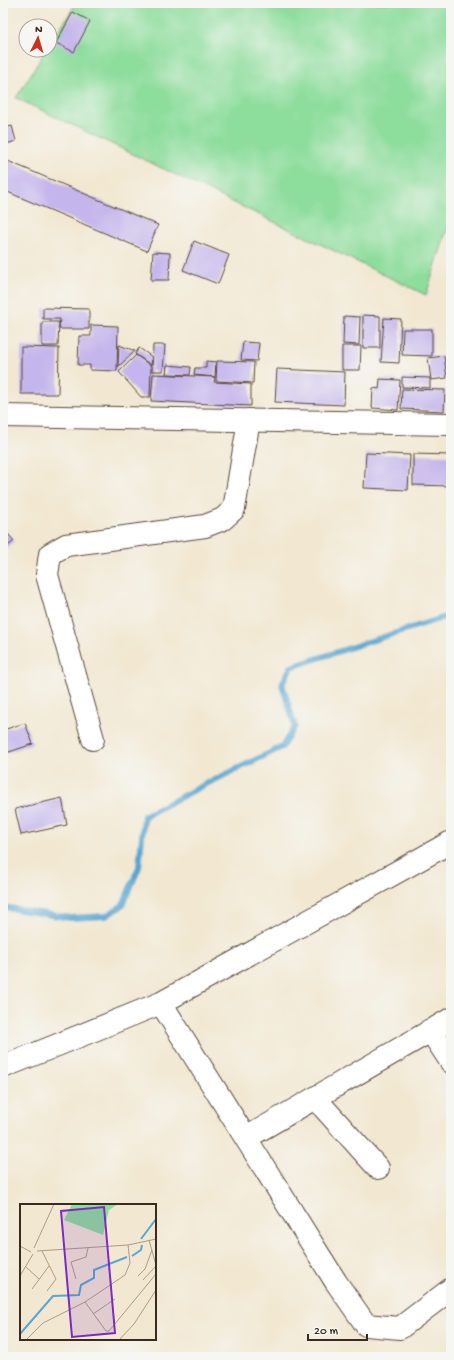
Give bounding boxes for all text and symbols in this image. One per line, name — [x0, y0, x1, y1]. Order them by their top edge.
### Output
north arrow — [18, 18, 58, 58]
text: N — [35, 24, 43, 36]
inset map — [20, 1204, 156, 1340]
scale bar — [308, 1316, 367, 1342]
text: 20 m — [314, 1325, 339, 1339]

